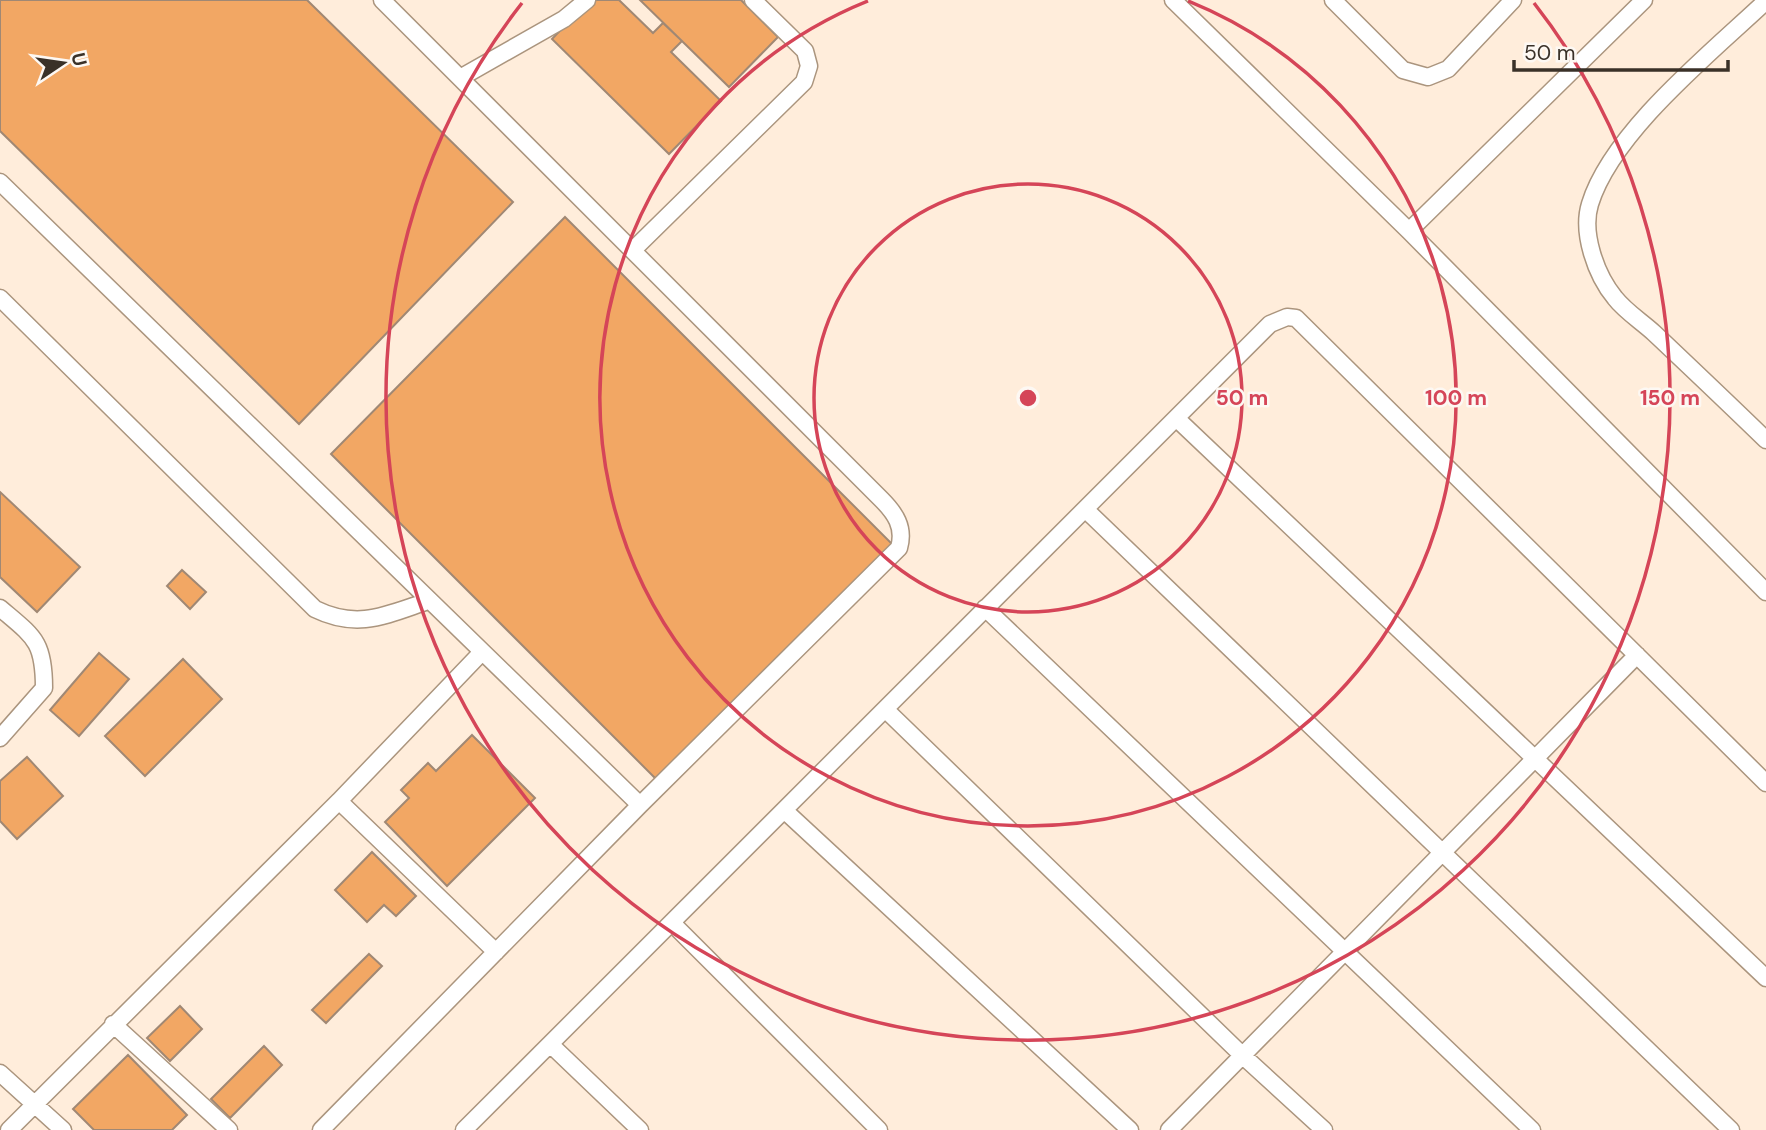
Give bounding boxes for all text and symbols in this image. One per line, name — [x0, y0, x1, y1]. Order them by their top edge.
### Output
north arrow — [28, 28, 98, 98]
scale bar — [1514, 28, 1728, 72]
text: 50 m — [1524, 39, 1575, 67]
text: U — [65, 50, 93, 68]
text: 50 m — [1216, 384, 1268, 412]
text: 100 m — [1425, 384, 1487, 412]
text: 150 m — [1640, 384, 1700, 412]
centre of rings — [1016, 386, 1040, 410]

